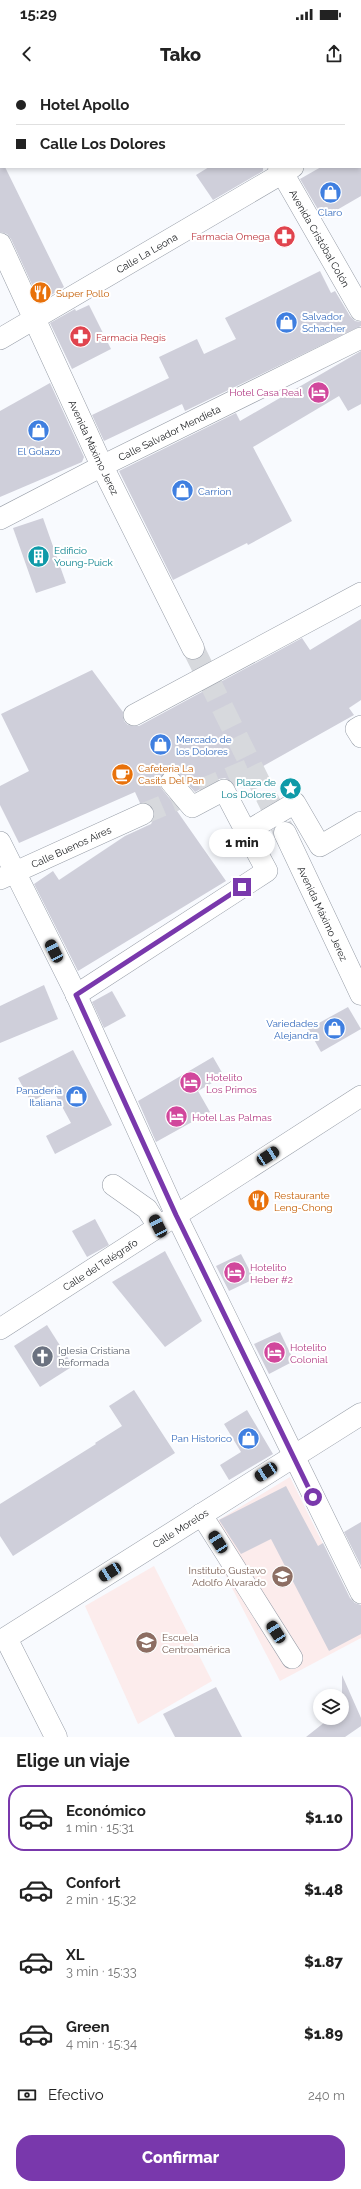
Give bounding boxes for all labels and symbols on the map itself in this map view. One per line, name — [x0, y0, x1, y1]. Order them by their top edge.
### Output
shop icon: Claro — [317, 179, 343, 205]
street label: Avenida Cristóbal Colón — [287, 188, 352, 289]
place label: Claro — [318, 207, 342, 218]
pharmacy icon: Farmacia Omega — [272, 223, 298, 249]
street label: Calle La Leona — [114, 231, 179, 276]
place label: Farmacia Omega — [191, 231, 270, 242]
restaurant icon: Super Pollo — [27, 280, 53, 306]
place label: Super Pollo — [56, 288, 109, 299]
shop icon: Salvador Schacher — [273, 309, 299, 335]
place label: Salvador Schacher — [302, 311, 346, 334]
pharmacy icon: Farmacia Regis — [67, 324, 93, 350]
place label: Farmacia Regis — [96, 332, 166, 343]
hotel icon: Hotel Casa Real — [305, 379, 331, 405]
place label: Hotel Casa Real — [229, 387, 302, 398]
street label: Avenida Máximo Jerez — [67, 399, 121, 497]
street label: Calle Salvador Mendieta — [117, 403, 222, 463]
shop icon: El Golazo — [26, 418, 52, 444]
place label: El Golazo — [17, 446, 61, 457]
shop icon: Carrion — [170, 478, 196, 504]
place label: Carrion — [198, 486, 231, 497]
building icon: Edificio Young-Puick — [26, 543, 52, 569]
place label: Edificio Young-Puick — [54, 545, 114, 568]
shop icon: Mercado de los Dolores — [147, 732, 173, 758]
place label: Mercado de los Dolores — [176, 734, 232, 757]
cafe icon: Cafeteria La Casita Del Pan — [109, 761, 135, 787]
place label: Cafeteria La Casita Del Pan — [138, 763, 204, 786]
place icon: Plaza de Los Dolores — [278, 775, 304, 801]
place label: Plaza de Los Dolores — [221, 777, 276, 800]
street label: Calle Buenos Aires — [29, 824, 113, 870]
callout: 1 min — [209, 829, 275, 857]
street label: Avenida Máximo Jerez — [296, 865, 350, 963]
route end — [233, 878, 251, 896]
car — [43, 938, 65, 964]
shop icon: Variedades Alejandra — [321, 1016, 347, 1042]
place label: Variedades Alejandra — [266, 1018, 318, 1041]
hotel icon: Hotelito Los Primos — [177, 1070, 203, 1096]
place label: Hotelito Los Primos — [206, 1072, 257, 1095]
shop icon: Panadería Italiana — [64, 1083, 90, 1109]
place label: Panadería Italiana — [16, 1085, 62, 1108]
hotel icon: Hotel Las Palmas — [164, 1104, 190, 1130]
place label: Hotel Las Palmas — [192, 1112, 272, 1123]
car — [255, 1144, 281, 1168]
restaurant icon: Restaurante Leng-Chong — [246, 1188, 272, 1214]
place label: Restaurante Leng-Chong — [274, 1190, 332, 1213]
car — [147, 1213, 169, 1239]
street label: Calle del Telégrafo — [61, 1237, 140, 1293]
hotel icon: Hotelito Heber #2 — [222, 1260, 248, 1286]
place label: Hotelito Heber #2 — [250, 1262, 293, 1285]
hotel icon: Hotelito Colonial — [261, 1340, 287, 1366]
place label: Hotelito Colonial — [290, 1342, 328, 1365]
church icon: Iglesia Cristiana Reformada — [30, 1343, 56, 1369]
place label: Iglesia Cristiana Reformada — [58, 1345, 130, 1368]
shop icon: Pan Historico — [235, 1425, 261, 1451]
place label: Pan Historico — [171, 1433, 232, 1444]
car — [253, 1460, 279, 1484]
route start — [304, 1488, 322, 1506]
street label: Calle Morelos — [151, 1507, 211, 1550]
car — [206, 1529, 230, 1555]
car — [97, 1561, 123, 1583]
school or university icon: Instituto Gustavo Adolfo Alvarado — [269, 1563, 295, 1589]
place label: Instituto Gustavo Adolfo Alvarado — [189, 1565, 266, 1588]
car — [264, 1619, 288, 1645]
school or university icon: Escuela Centroamérica — [134, 1630, 160, 1656]
place label: Escuela Centroamérica — [162, 1632, 230, 1655]

